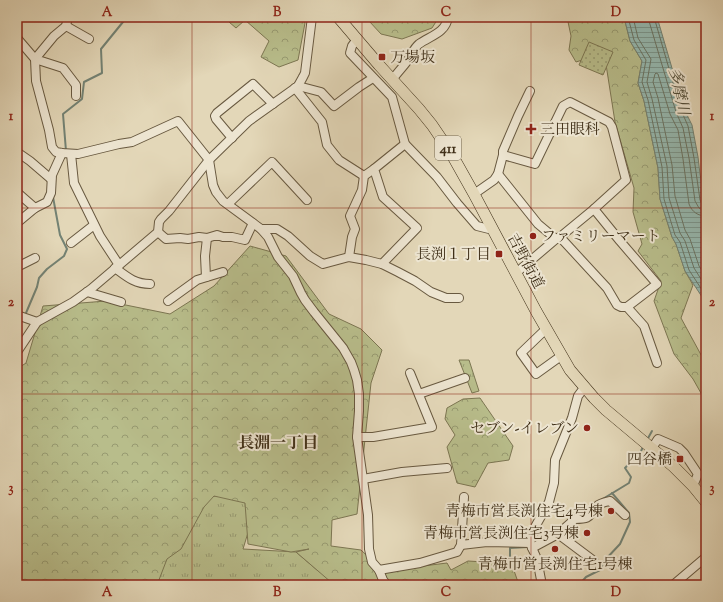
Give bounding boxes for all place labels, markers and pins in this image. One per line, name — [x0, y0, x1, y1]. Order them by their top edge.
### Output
place label: 万場坂 — [390, 48, 435, 69]
marker: 万場坂 — [377, 52, 387, 62]
place label: 三田眼科 — [540, 120, 600, 141]
marker: 三田眼科 — [525, 123, 537, 135]
place label: ファミリーマート — [541, 227, 661, 248]
marker: ファミリーマート — [528, 231, 538, 241]
place label: 長渕１丁目 — [416, 245, 491, 266]
marker: 長渕１丁目 — [494, 249, 504, 259]
place label: セブン-イレブン — [470, 419, 579, 440]
marker: セブン-イレブン — [582, 423, 592, 433]
place label: 四谷橋 — [627, 450, 672, 471]
marker: 四谷橋 — [675, 454, 685, 464]
place label: 青梅市営長渕住宅4号棟 — [445, 502, 603, 523]
marker: 青梅市営長渕住宅4号棟 — [606, 506, 616, 516]
place label: 青梅市営長渕住宅3号棟 — [423, 524, 579, 545]
marker: 青梅市営長渕住宅3号棟 — [582, 528, 592, 538]
marker: 青梅市営長渕住宅1号棟 — [550, 544, 560, 554]
place label: 青梅市営長渕住宅1号棟 — [477, 555, 633, 576]

